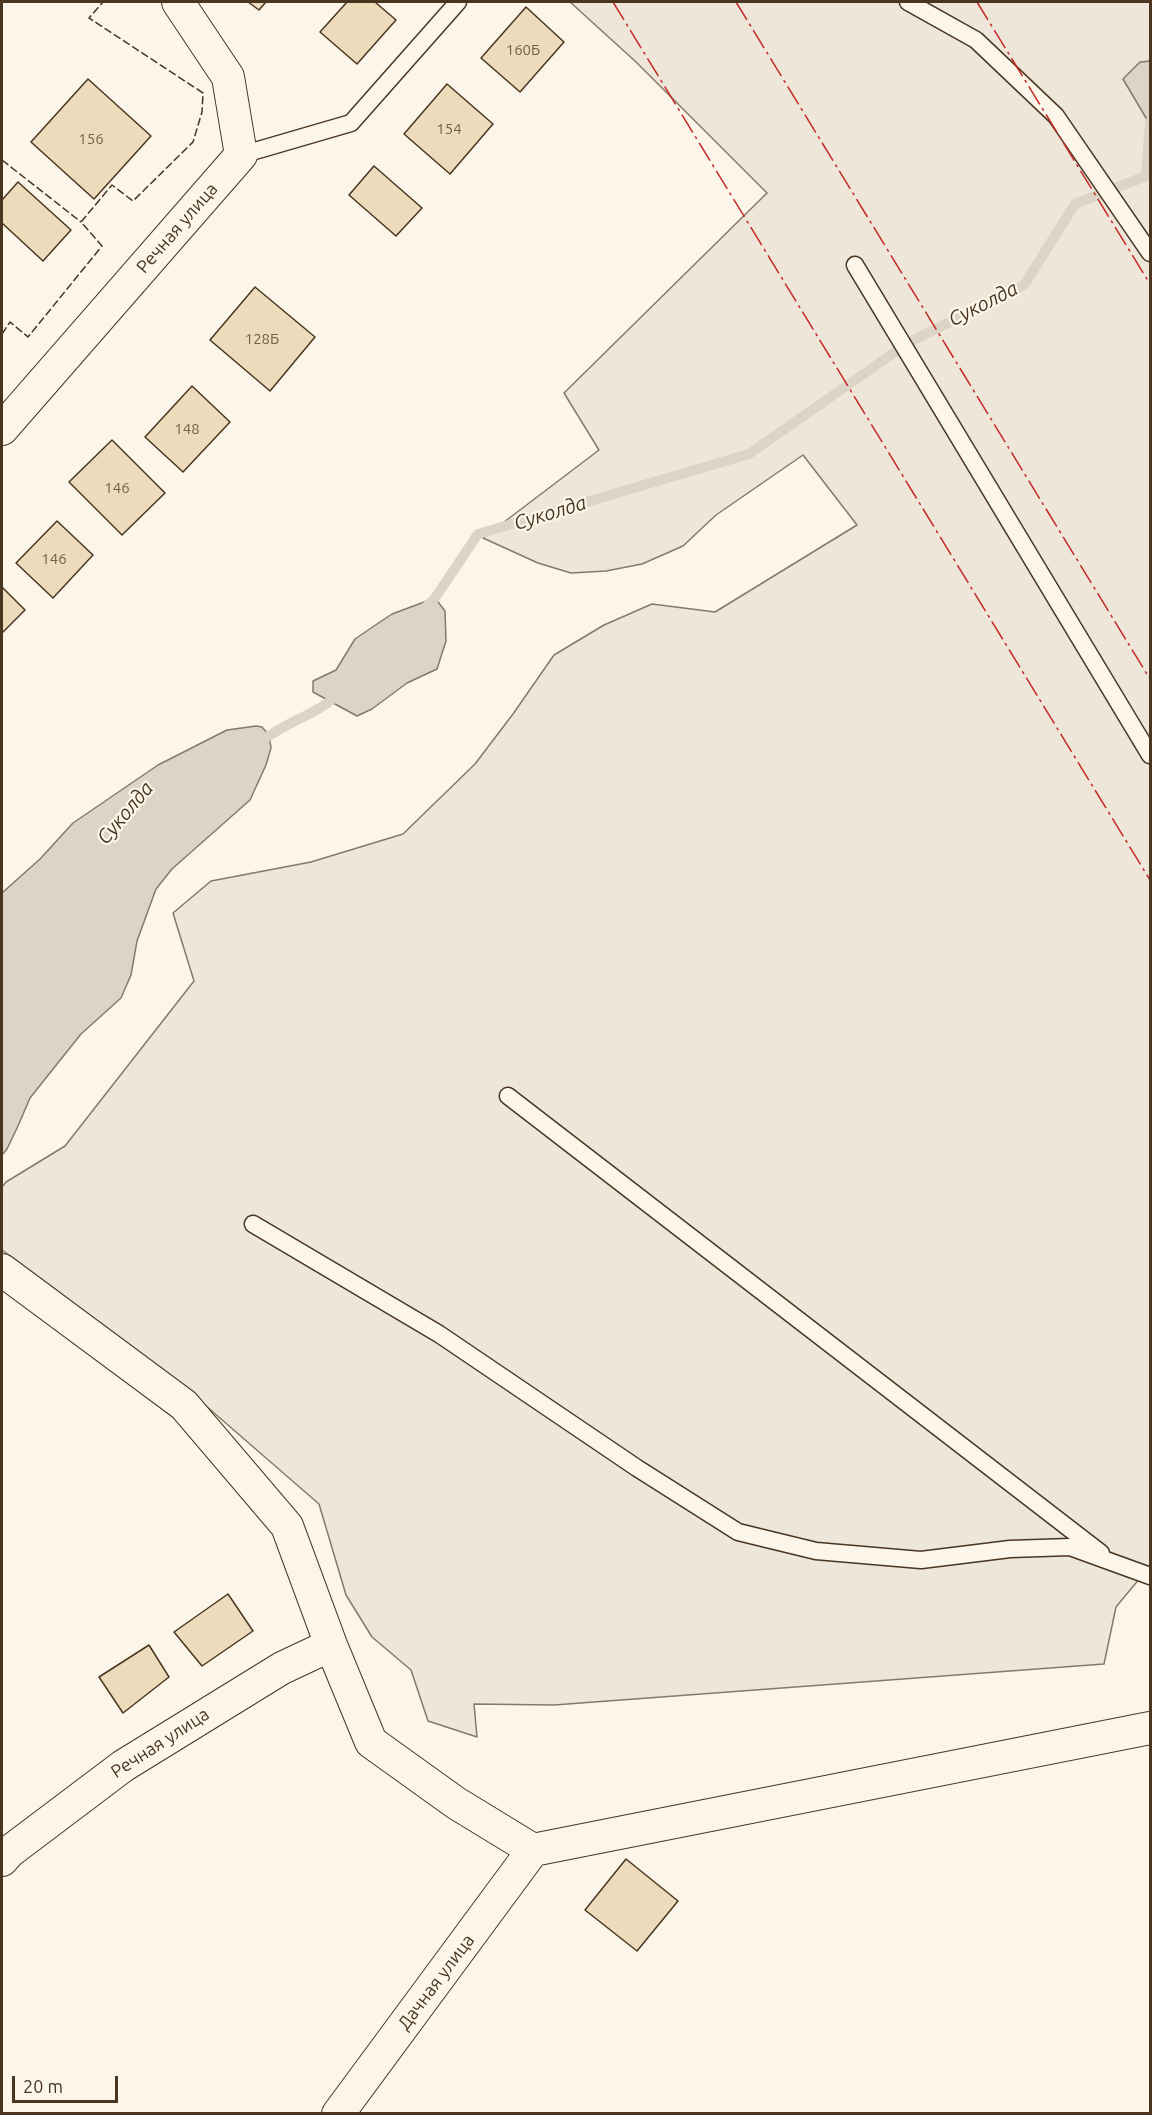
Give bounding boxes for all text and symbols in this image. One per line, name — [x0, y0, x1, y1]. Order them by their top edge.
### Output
house number: 160Б — [506, 41, 540, 59]
house number: 154 — [436, 120, 462, 138]
house number: 156 — [78, 130, 104, 148]
street label: Речная улица — [132, 178, 222, 278]
water label: Суколда — [944, 276, 1022, 332]
house number: 128Б — [245, 330, 279, 348]
house number: 148 — [174, 420, 200, 438]
house number: 146 — [104, 479, 130, 497]
water label: Суколда — [511, 491, 589, 535]
house number: 146 — [41, 550, 67, 568]
water label: Суколда — [92, 777, 158, 849]
street label: Речная улица — [107, 1703, 213, 1783]
street label: Дачная улица — [393, 1930, 479, 2034]
scale bar — [15, 2064, 122, 2102]
text: 20 m — [23, 2076, 63, 2096]

